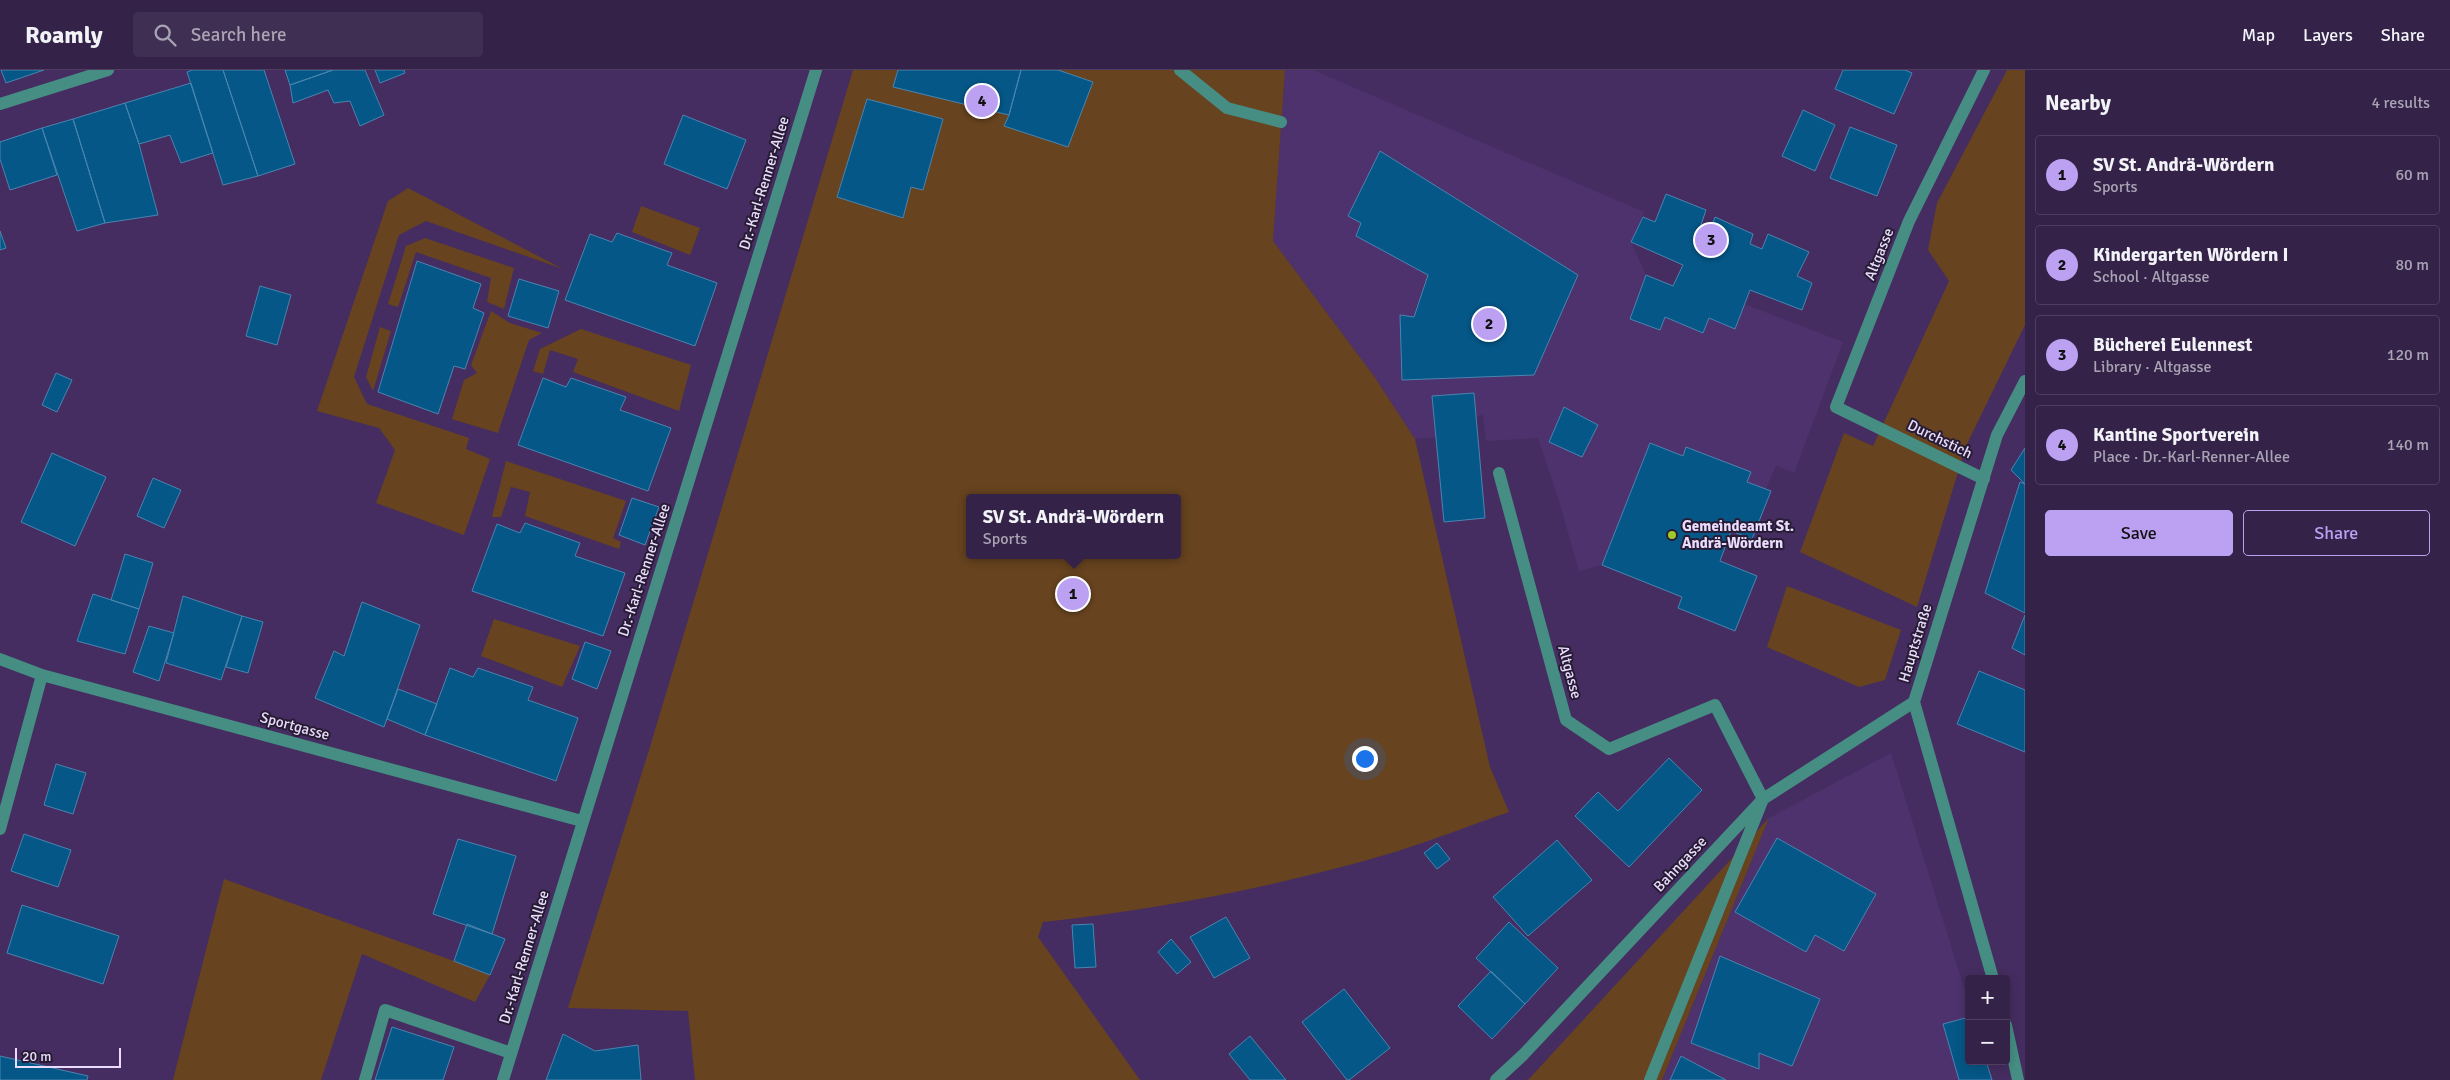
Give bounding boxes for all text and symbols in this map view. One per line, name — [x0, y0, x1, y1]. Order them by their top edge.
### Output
search box — [133, 12, 483, 57]
text: Roamly — [25, 20, 103, 50]
icon: search — [151, 21, 179, 49]
text: Search here — [191, 23, 287, 47]
text: Map — [2242, 24, 2275, 46]
text: Layers — [2303, 24, 2353, 46]
text: Share — [2381, 24, 2425, 46]
pin: 4 — [966, 82, 998, 120]
text: Nearby — [2045, 90, 2111, 116]
text: 4 results — [2371, 93, 2430, 113]
street label: Dr.-Karl-Renner-Allee — [735, 114, 793, 252]
text: SV St. Andrä-Wördern — [2093, 153, 2274, 177]
text: 1 — [2058, 165, 2066, 185]
text: 60 m — [2395, 165, 2429, 185]
text: Sports — [2093, 177, 2138, 197]
pin: 3 — [1695, 221, 1727, 259]
street label: Altgasse — [1860, 225, 1898, 283]
text: Kindergarten Wördern I — [2093, 243, 2289, 267]
text: 2 — [2058, 255, 2066, 275]
text: 80 m — [2395, 255, 2429, 275]
text: School · Altgasse — [2093, 267, 2210, 287]
pin: 2 — [1473, 305, 1505, 343]
text: Bücherei Eulennest — [2093, 333, 2252, 357]
text: 3 — [2058, 345, 2066, 365]
text: 120 m — [2387, 345, 2429, 365]
text: Library · Altgasse — [2093, 357, 2212, 377]
street label: Durchstich — [1905, 416, 1975, 462]
text: Kantine Sportverein — [2093, 423, 2259, 447]
text: 4 — [2058, 435, 2066, 455]
text: 140 m — [2387, 435, 2429, 455]
text: Place · Dr.-Karl-Renner-Allee — [2093, 447, 2290, 467]
popup — [966, 494, 1181, 559]
street label: Dr.-Karl-Renner-Allee — [614, 501, 674, 639]
text: SV St. Andrä-Wördern — [983, 505, 1164, 529]
button: Save — [2045, 510, 2233, 556]
button: Share — [2243, 510, 2430, 556]
place label: Gemeindeamt St. Andrä-Wördern — [1682, 517, 1794, 552]
text: Sports — [983, 529, 1027, 549]
marker: Gemeindeamt St. Andrä-Wördern — [1666, 529, 1678, 541]
pin: 1 — [1057, 575, 1089, 613]
street label: Hauptstraße — [1895, 602, 1935, 684]
street label: Altgasse — [1554, 643, 1586, 701]
street label: Sportgasse — [258, 708, 332, 744]
your location — [1352, 746, 1378, 772]
street label: Bahngasse — [1650, 833, 1710, 895]
street label: Dr.-Karl-Renner-Allee — [495, 888, 553, 1026]
map controls — [1965, 975, 2010, 1065]
button: + — [1965, 975, 2010, 1020]
button: − — [1965, 1020, 2010, 1065]
scale bar — [15, 1045, 121, 1068]
text: 20 m — [22, 1048, 51, 1065]

